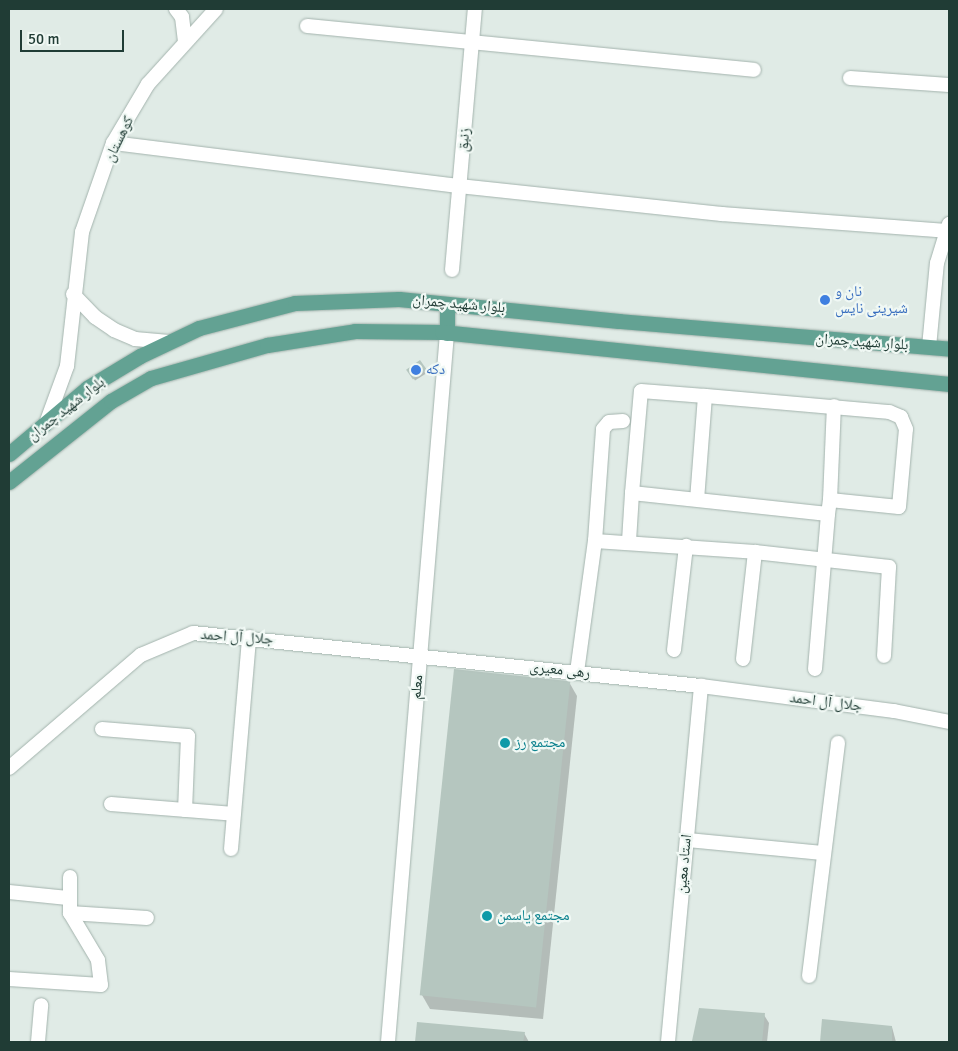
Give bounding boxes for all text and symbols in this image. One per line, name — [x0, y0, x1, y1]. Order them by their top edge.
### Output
scale bar — [22, 20, 126, 52]
text: 50 m — [28, 30, 59, 48]
street label: کوهستان — [100, 113, 138, 165]
street label: زنبق — [454, 127, 474, 153]
place label: نان و شیرینی نایس — [835, 282, 908, 317]
street label: بلوار شهید چمران — [412, 291, 506, 317]
marker: نان و شیرینی نایس — [819, 294, 831, 306]
street label: بلوار شهید چمران — [815, 330, 909, 354]
place label: دکه — [426, 361, 445, 379]
marker: دکه — [410, 364, 422, 376]
street label: بلوار شهید چمران — [24, 373, 108, 445]
street label: جلال آل احمد — [200, 625, 274, 649]
street label: رهی معیری — [529, 658, 591, 682]
street label: معلم — [407, 674, 427, 700]
street label: جلال آل احمد — [789, 689, 863, 715]
place label: مجتمع رز — [515, 734, 565, 752]
marker: مجتمع رز — [499, 737, 511, 749]
street label: استاد معین — [672, 834, 696, 894]
place label: مجتمع یاسمن — [497, 907, 570, 925]
marker: مجتمع یاسمن — [481, 910, 493, 922]

